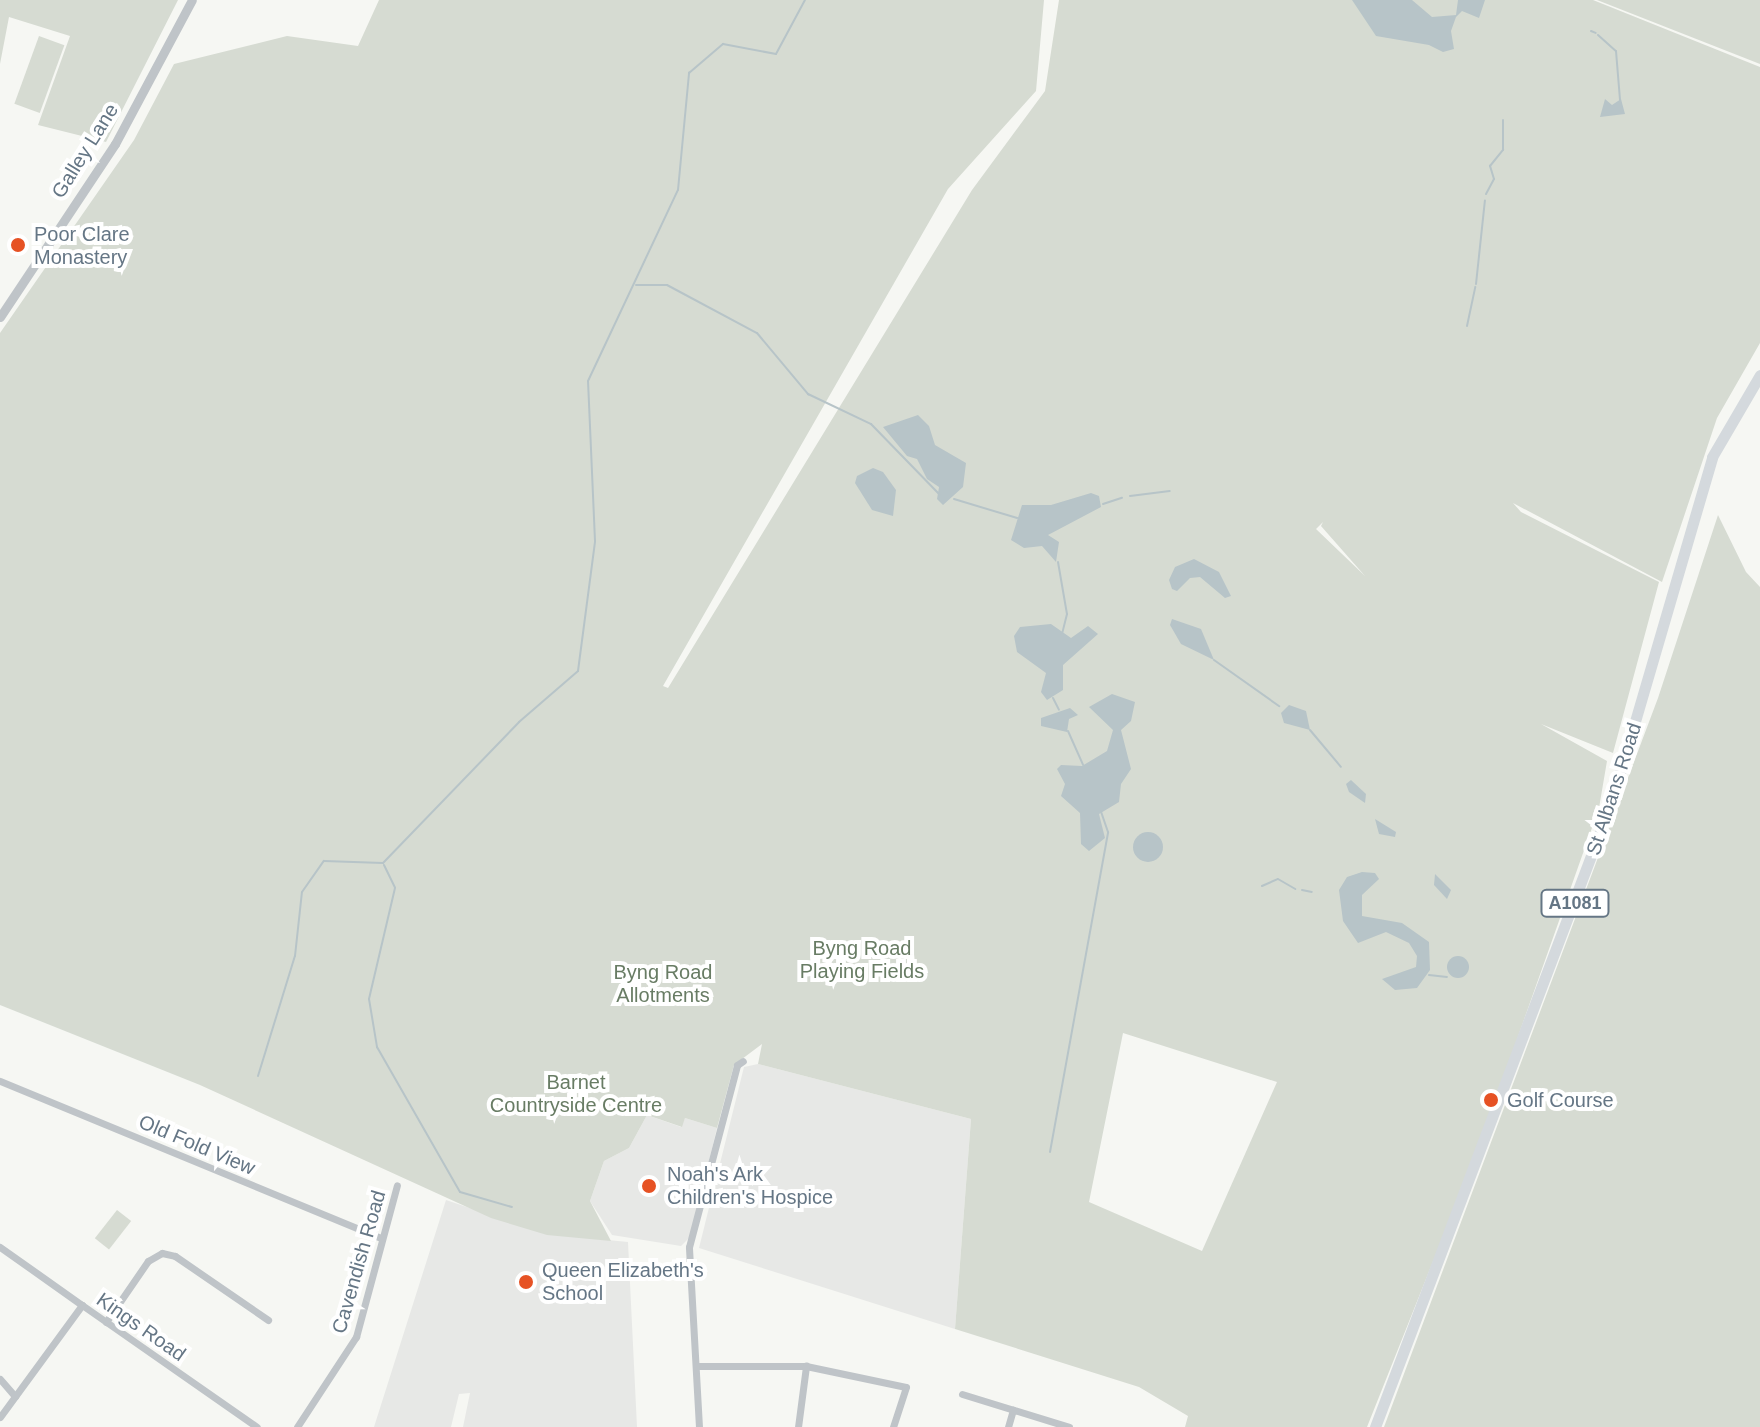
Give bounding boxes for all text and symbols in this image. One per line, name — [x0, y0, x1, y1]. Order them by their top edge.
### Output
street label: Galley Lane — [47, 99, 123, 203]
place label: Poor Clare Monastery — [34, 222, 130, 269]
marker: Poor Clare Monastery — [9, 236, 27, 254]
street label: St Albans Road — [1581, 719, 1647, 859]
road number: A1081 — [1539, 889, 1611, 917]
park label: Byng Road Playing Fields — [800, 937, 924, 984]
park label: Byng Road Allotments — [614, 961, 712, 1008]
park label: Barnet Countryside Centre — [490, 1071, 662, 1118]
place label: Golf Course — [1507, 1088, 1614, 1112]
marker: Golf Course — [1482, 1091, 1500, 1109]
street label: Old Fold View — [135, 1110, 259, 1180]
place label: Noah's Ark Children's Hospice — [667, 1162, 833, 1209]
marker: Noah's Ark Children's Hospice — [638, 1175, 660, 1197]
street label: Cavendish Road — [327, 1188, 391, 1336]
place label: Queen Elizabeth's School — [542, 1258, 704, 1305]
marker: Queen Elizabeth's School — [517, 1273, 535, 1291]
street label: Kings Road — [92, 1288, 190, 1366]

